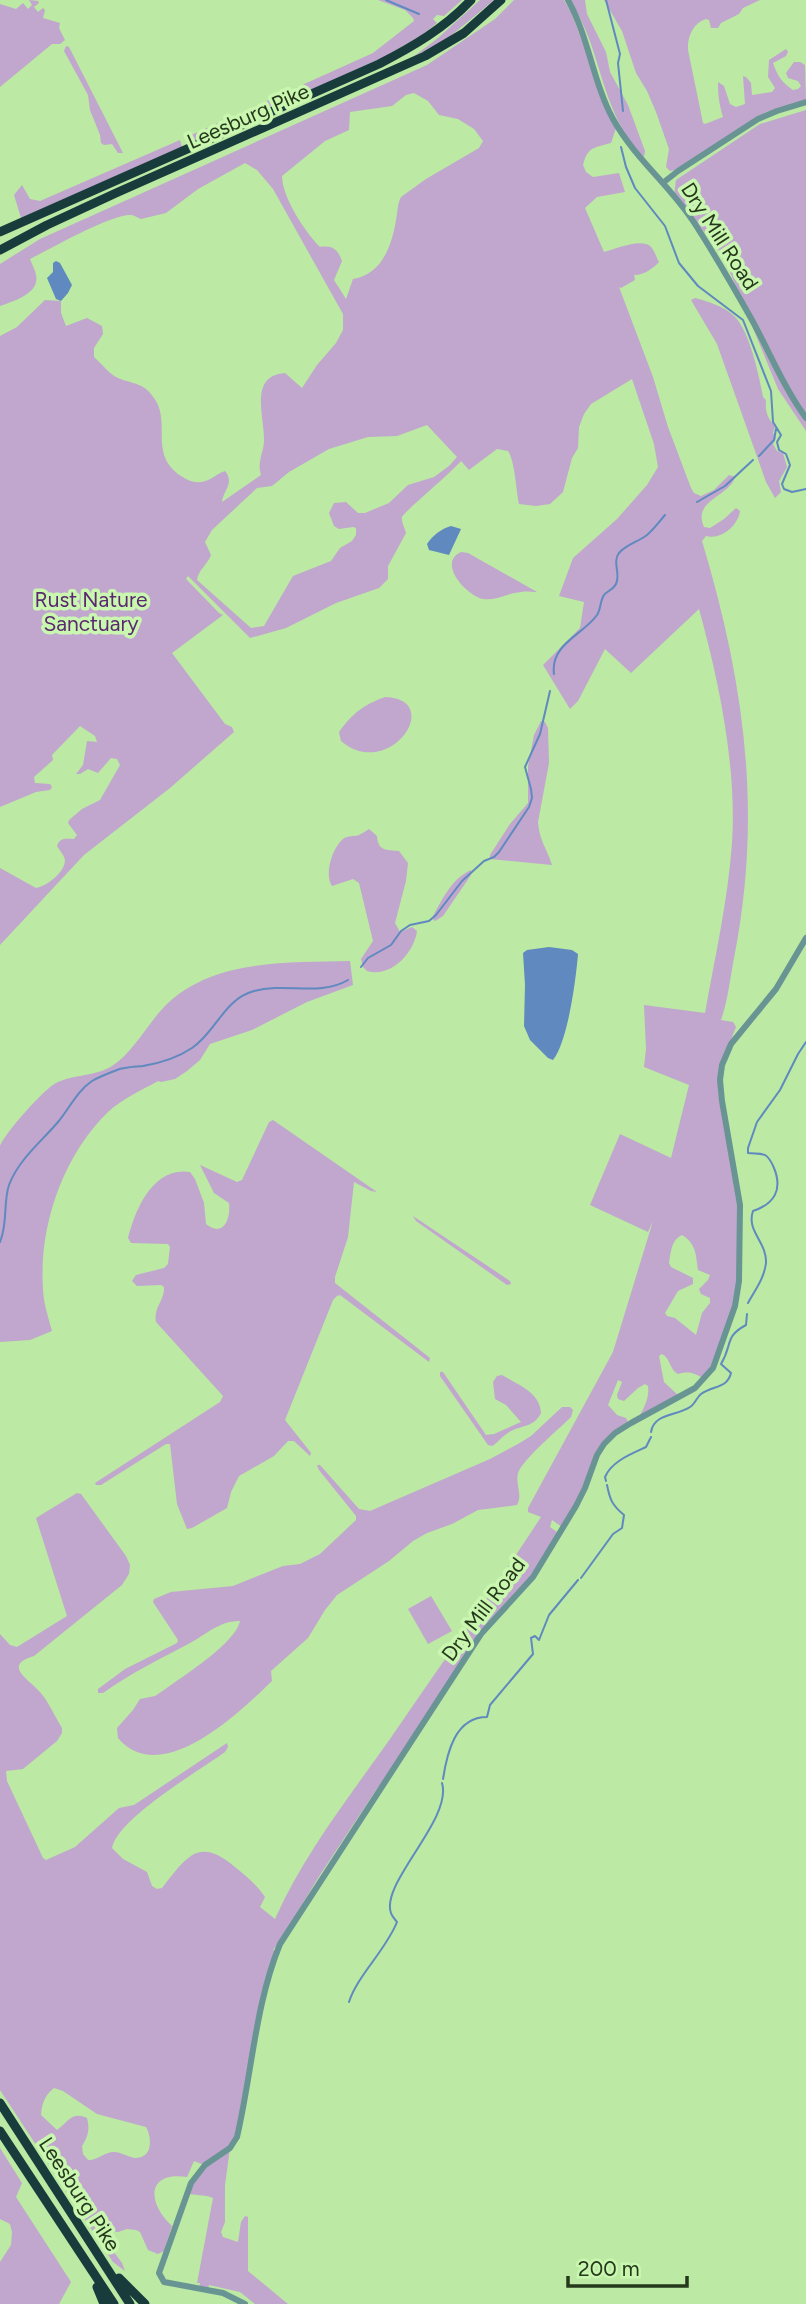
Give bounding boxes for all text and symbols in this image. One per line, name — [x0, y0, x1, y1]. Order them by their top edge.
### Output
street label: Leesburg Pike — [183, 78, 313, 154]
street label: Dry Mill Road — [676, 178, 764, 294]
park label: Rust Nature Sanctuary — [35, 587, 147, 636]
street label: Dry Mill Road — [436, 1552, 530, 1666]
street label: Leesburg Pike — [34, 2132, 126, 2256]
scale bar — [568, 2244, 687, 2288]
text: 200 m — [578, 2256, 640, 2281]

